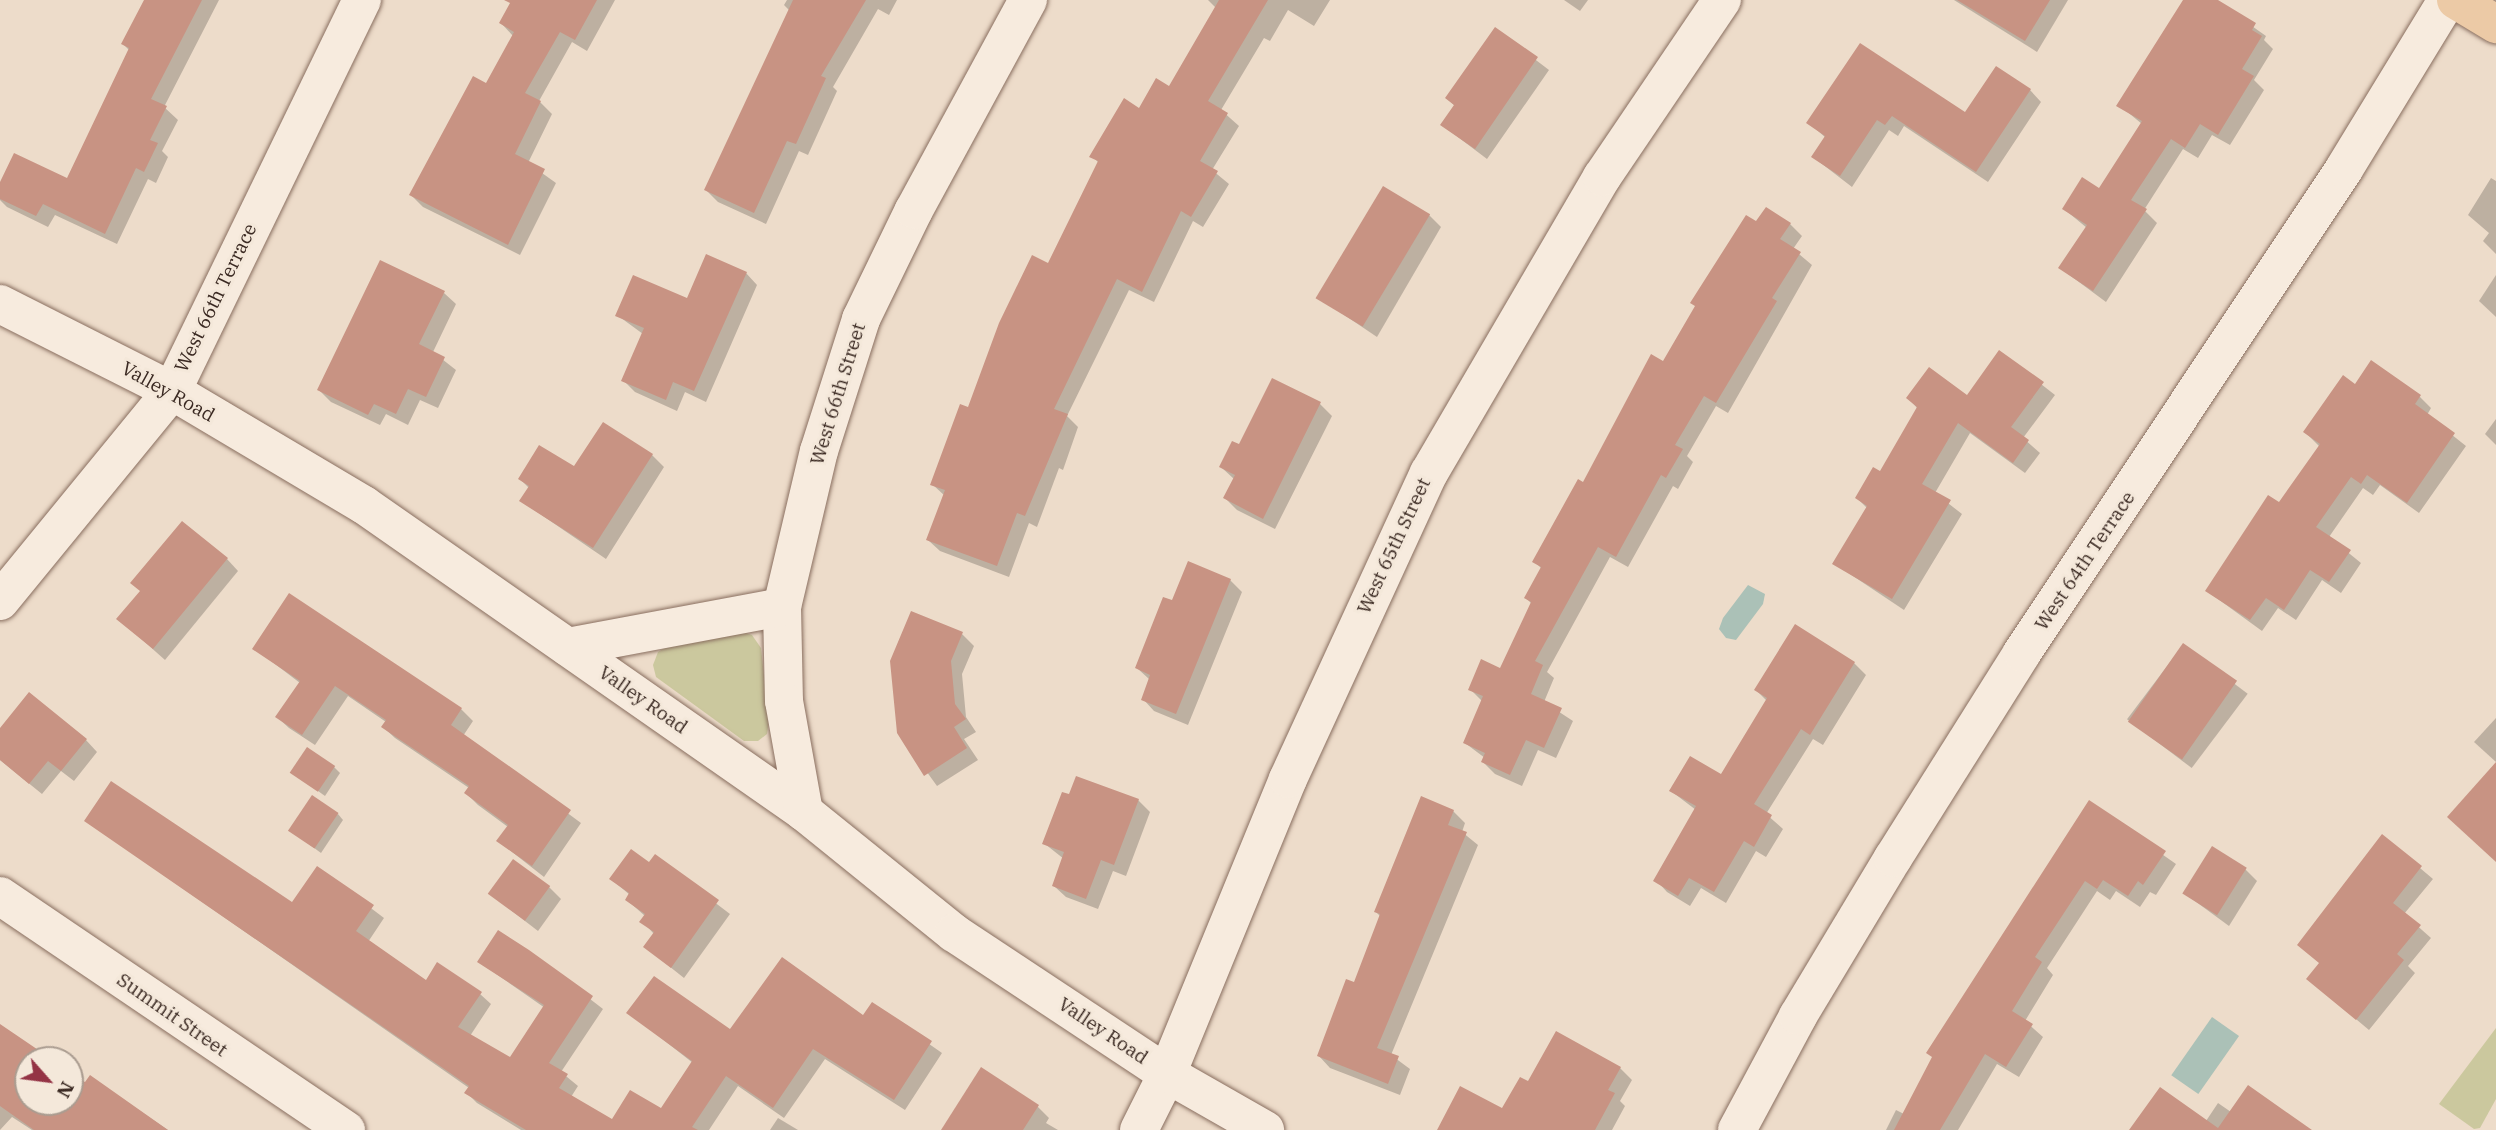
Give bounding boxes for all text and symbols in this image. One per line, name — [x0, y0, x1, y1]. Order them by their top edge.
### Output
street label: West 66th Terrace — [170, 220, 262, 376]
street label: West 66th Street — [806, 320, 870, 468]
street label: Valley Road — [117, 357, 219, 427]
street label: West 65th Street — [1353, 475, 1435, 617]
street label: West 64th Terrace — [2030, 487, 2140, 635]
street label: Valley Road — [594, 661, 692, 739]
street label: Summit Street — [112, 968, 232, 1062]
street label: Valley Road — [1054, 993, 1152, 1069]
north arrow — [14, 1046, 84, 1116]
text: N — [52, 1078, 80, 1102]

